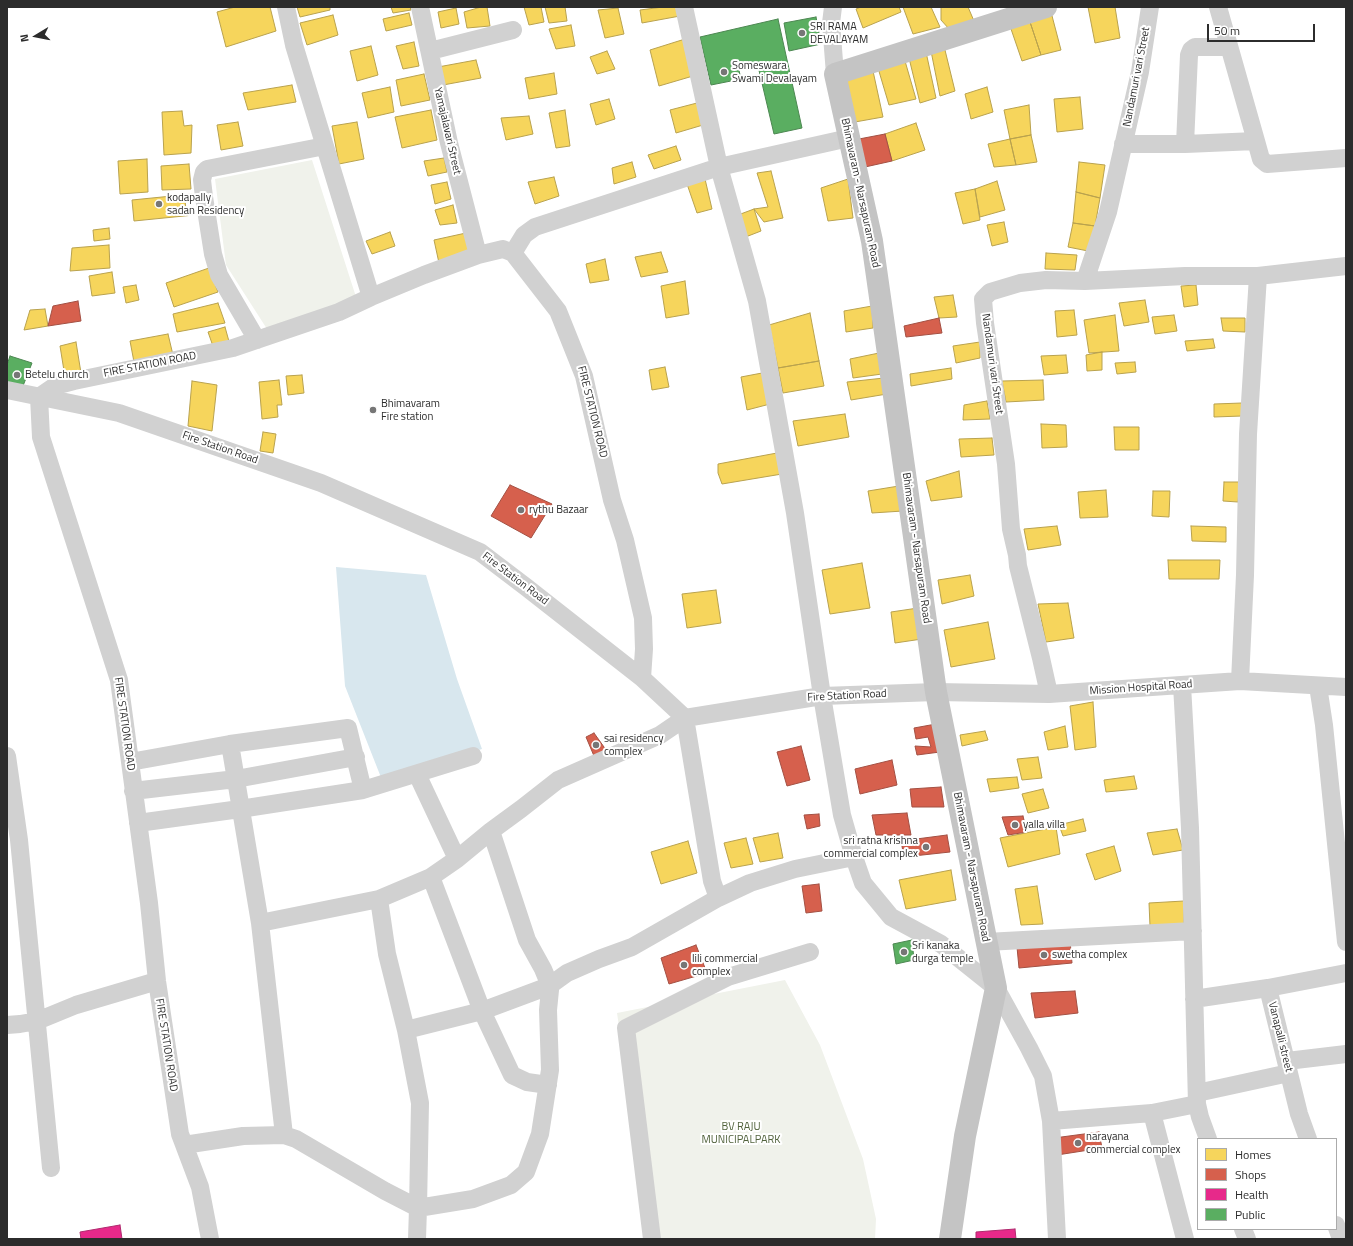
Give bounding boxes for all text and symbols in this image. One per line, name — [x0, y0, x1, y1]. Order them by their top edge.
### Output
north arrow — [16, 16, 56, 56]
scale bar — [1209, 16, 1317, 42]
place label: SRI RAMA DEVALAYAM — [810, 20, 868, 46]
text: 50 m — [1214, 21, 1240, 40]
street label: Nandamuri vari Street — [1121, 26, 1153, 128]
marker: SRI RAMA DEVALAYAM — [797, 28, 807, 38]
text: N — [16, 33, 33, 43]
place label: Someswara Swami Devalayam — [732, 59, 817, 85]
marker: Someswara Swami Devalayam — [719, 67, 729, 77]
street label: Yamajalavari Street — [431, 86, 463, 176]
street label: Bhimavaram - Narsapuram Road — [838, 117, 882, 269]
place label: kodapally sadan Residency — [167, 191, 244, 217]
marker: kodapally sadan Residency — [154, 199, 164, 209]
street label: Nandamuri vari Street — [978, 313, 1006, 415]
street label: FIRE STATION ROAD — [103, 350, 197, 380]
street label: FIRE STATION ROAD — [574, 365, 610, 459]
place label: Betelu church — [25, 368, 88, 382]
marker: Betelu church — [12, 370, 22, 380]
place label: Bhimavaram Fire station — [381, 397, 440, 423]
marker: Bhimavaram Fire station — [368, 405, 378, 415]
street label: Fire Station Road — [180, 429, 260, 467]
street label: Bhimavaram - Narsapuram Road — [899, 472, 933, 624]
place label: rythu Bazaar — [529, 503, 588, 517]
marker: rythu Bazaar — [516, 505, 526, 515]
street label: Fire Station Road — [479, 550, 551, 608]
street label: FIRE STATION ROAD — [111, 676, 137, 772]
street label: Mission Hospital Road — [1089, 678, 1193, 698]
street label: Fire Station Road — [807, 687, 887, 705]
place label: sai residency complex — [604, 732, 664, 758]
marker: sai residency complex — [591, 740, 601, 750]
street label: Bhimavaram - Narsapuram Road — [950, 791, 992, 943]
place label: yalla villa — [1023, 818, 1065, 832]
marker: yalla villa — [1010, 820, 1020, 830]
place label: sri ratna krishna commercial complex — [824, 834, 918, 860]
marker: sri ratna krishna commercial complex — [921, 842, 931, 852]
place label: Sri kanaka durga temple — [912, 939, 973, 965]
marker: Sri kanaka durga temple — [899, 947, 909, 957]
place label: swetha complex — [1052, 948, 1127, 962]
marker: swetha complex — [1039, 950, 1049, 960]
place label: lili commercial complex — [692, 952, 758, 978]
marker: lili commercial complex — [679, 960, 689, 970]
street label: FIRE STATION ROAD — [152, 997, 180, 1093]
street label: Vanapalli street — [1265, 1001, 1295, 1073]
park label: BV RAJU MUNICIPALPARK — [702, 1120, 780, 1146]
place label: narayana commercial complex — [1086, 1130, 1180, 1156]
marker: narayana commercial complex — [1073, 1138, 1083, 1148]
legend — [1197, 1138, 1337, 1230]
text: Homes — [1235, 1145, 1271, 1164]
text: Shops — [1235, 1165, 1266, 1184]
text: Health — [1235, 1185, 1269, 1204]
text: Public — [1235, 1205, 1265, 1224]

